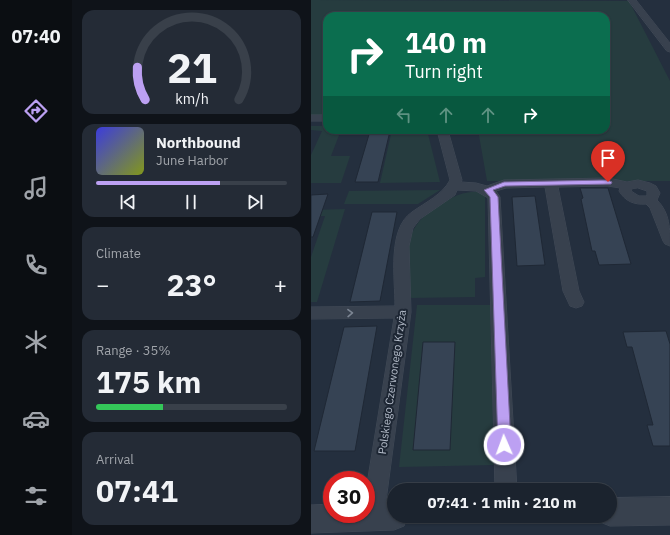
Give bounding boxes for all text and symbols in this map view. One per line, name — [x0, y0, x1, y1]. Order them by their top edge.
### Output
text: 140 m — [405, 24, 487, 61]
text: 07:40 — [11, 25, 61, 48]
icon: right — [339, 28, 391, 80]
text: 21 — [167, 40, 216, 94]
text: Turn right — [405, 60, 483, 83]
text: km/h — [175, 89, 208, 108]
icon: directions — [22, 97, 50, 125]
icon: left — [393, 104, 415, 126]
icon: ahead — [435, 104, 457, 126]
icon: ahead — [477, 104, 499, 126]
icon: right — [519, 104, 541, 126]
text: Northbound — [156, 133, 241, 152]
pin — [591, 141, 625, 182]
icon: arrive — [597, 147, 619, 169]
text: June Harbor — [156, 152, 228, 169]
icon: music — [22, 174, 50, 202]
icon: previous — [117, 191, 139, 213]
icon: pause — [180, 191, 202, 213]
icon: next — [244, 191, 266, 213]
text: Climate — [96, 245, 141, 262]
icon: phone — [22, 251, 50, 279]
text: 23° — [166, 265, 217, 304]
text: − — [96, 270, 109, 299]
text: + — [274, 270, 287, 299]
one-way arrow — [347, 309, 353, 317]
street label: Polskiego Czerwonego Krzyża — [375, 309, 409, 455]
icon: climate — [22, 328, 50, 356]
text: Range · 35% — [96, 342, 170, 359]
text: 175 km — [96, 362, 201, 401]
icon: car — [22, 405, 50, 433]
position arrow — [483, 424, 525, 466]
text: Arrival — [96, 451, 134, 468]
text: 07:41 — [96, 471, 178, 510]
speed limit sign: 30 — [323, 471, 375, 523]
icon: filters — [22, 482, 50, 510]
text: 07:41 · 1 min · 210 m — [428, 493, 576, 512]

